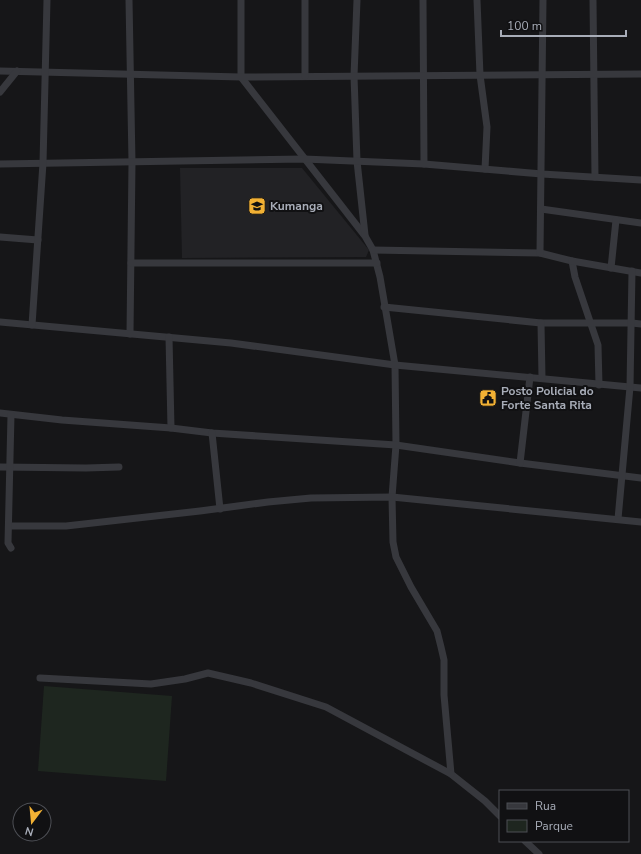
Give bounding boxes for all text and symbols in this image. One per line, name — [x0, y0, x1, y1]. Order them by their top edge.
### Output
scale bar — [501, 12, 626, 38]
text: 100 m — [507, 18, 542, 34]
school or university icon: Kumanga — [247, 196, 267, 216]
place label: Kumanga — [270, 198, 323, 214]
place label: Posto Policial do Forte Santa Rita — [501, 383, 594, 413]
public building icon: Posto Policial do Forte Santa Rita — [478, 388, 498, 408]
legend — [499, 790, 629, 842]
text: Rua — [535, 798, 556, 814]
north arrow — [12, 802, 52, 842]
text: Parque — [535, 818, 573, 834]
text: N — [23, 823, 35, 839]

